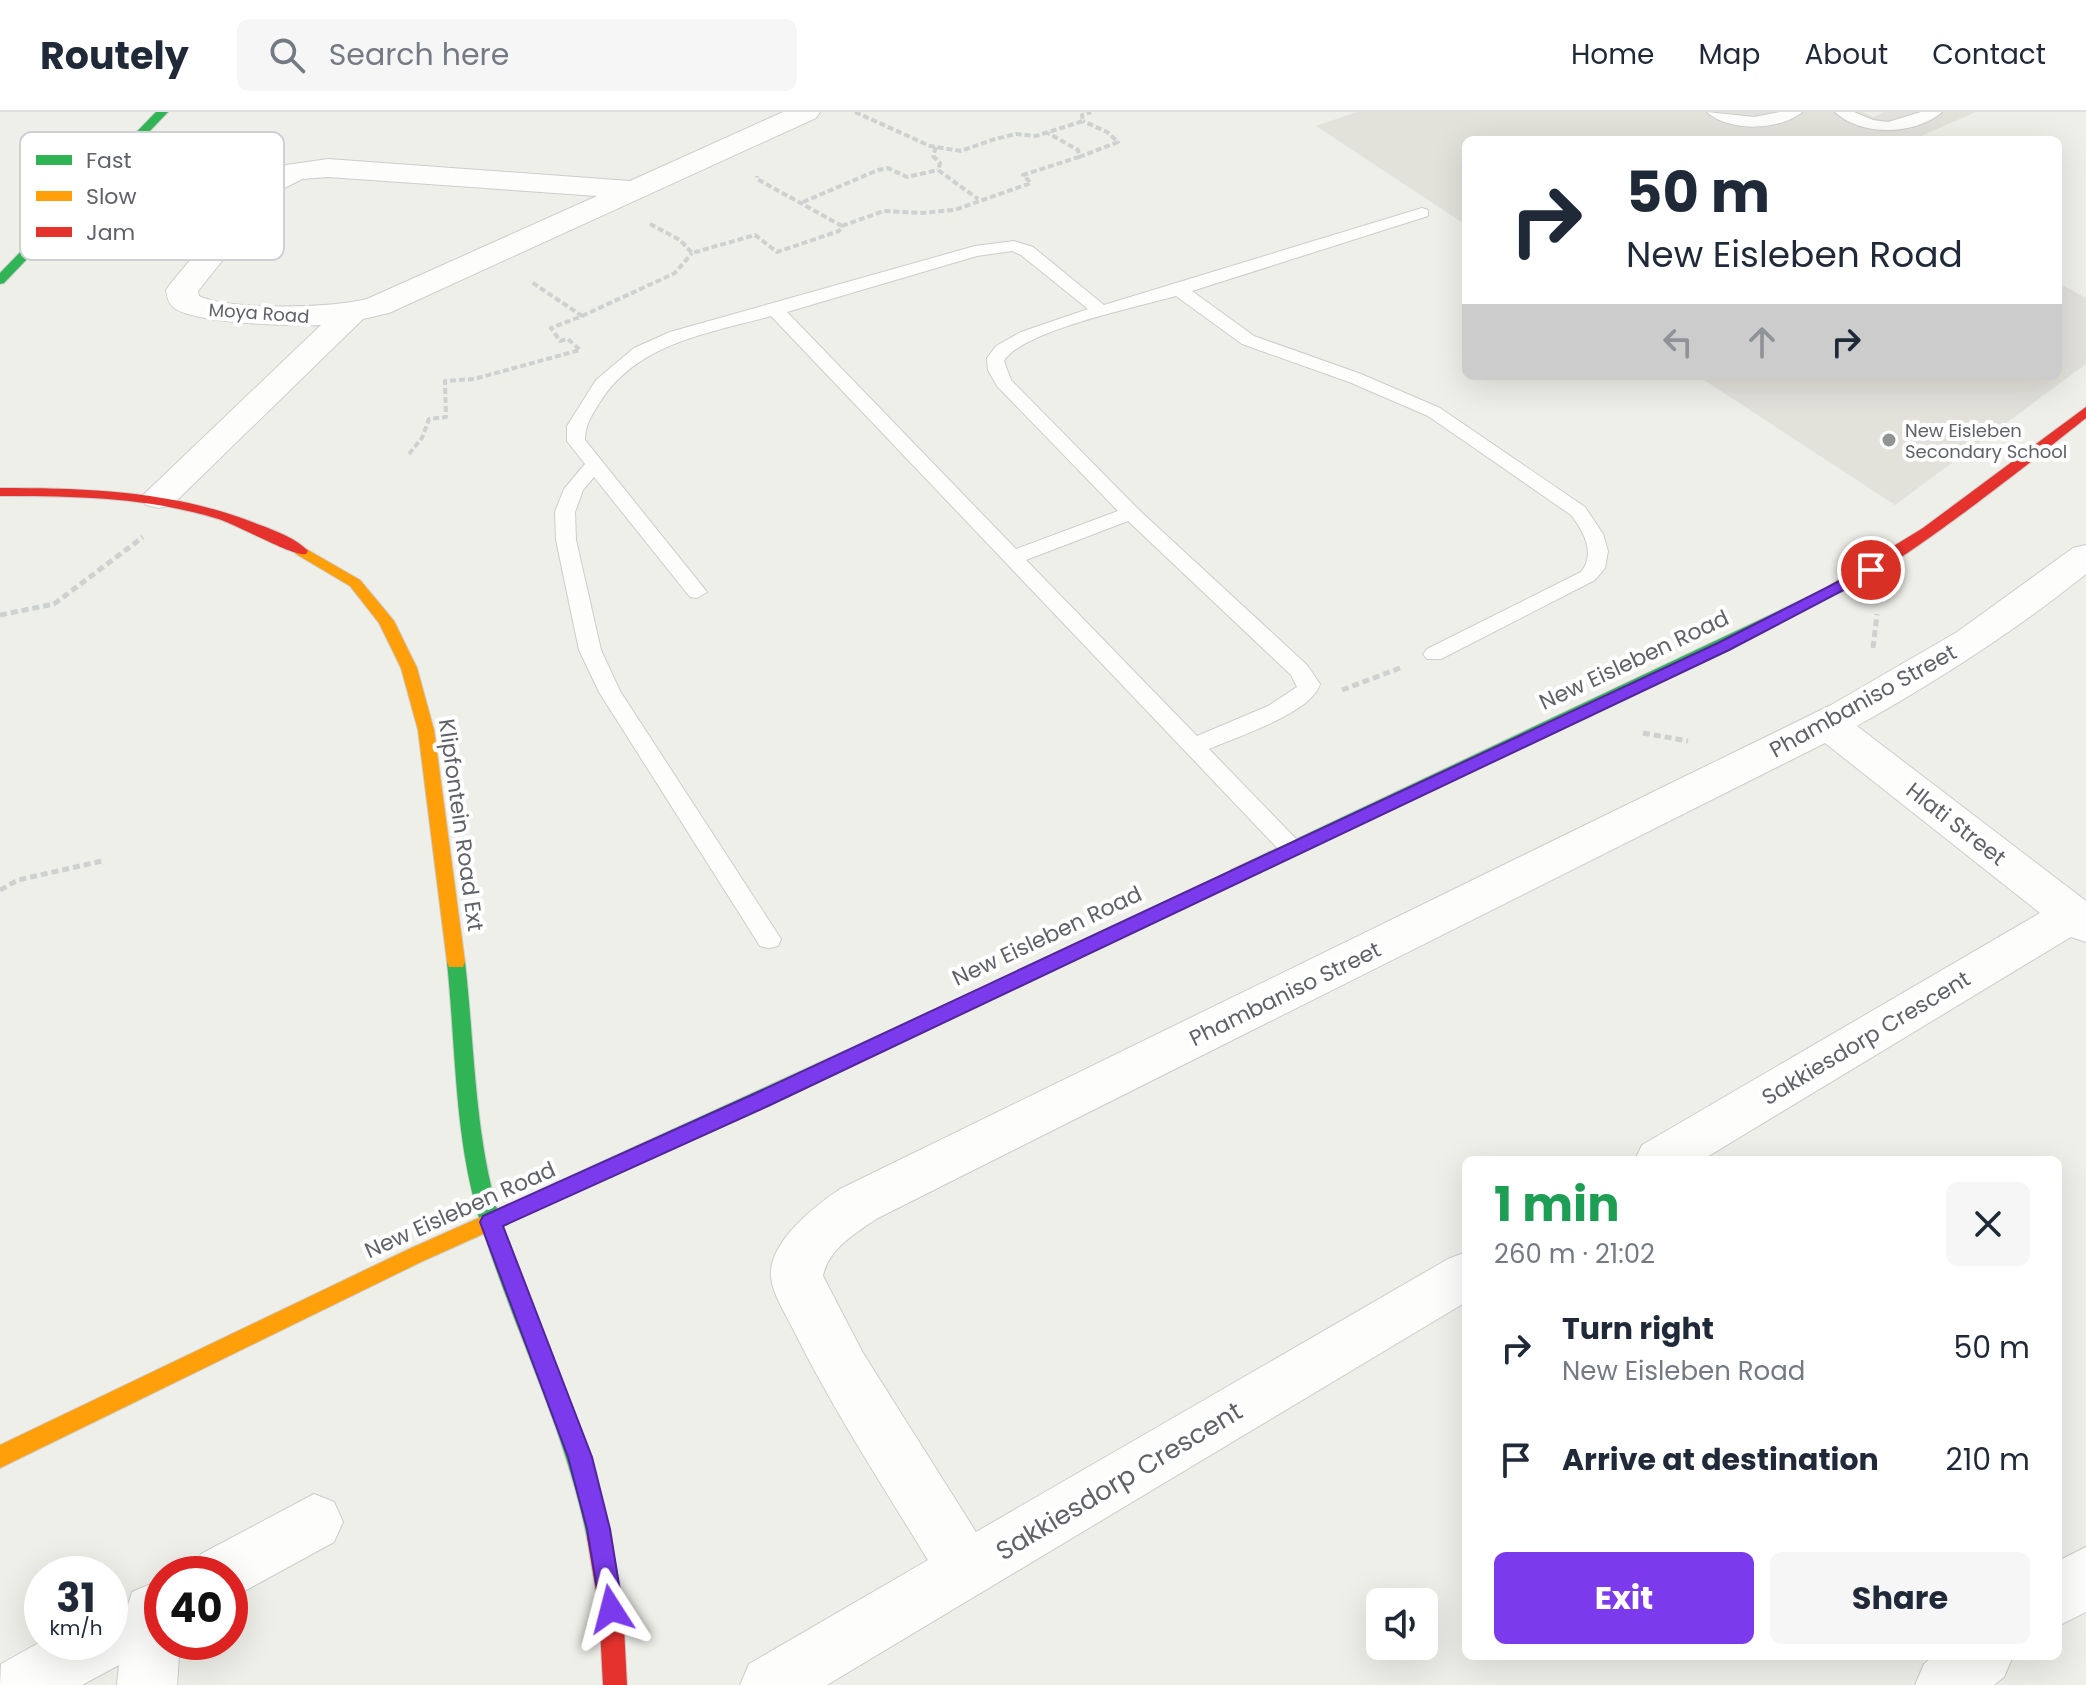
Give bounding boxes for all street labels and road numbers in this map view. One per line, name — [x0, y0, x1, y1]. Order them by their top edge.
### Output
street label: Moya Road — [208, 297, 310, 329]
street label: New Eisleben Road — [1534, 602, 1734, 718]
street label: Phambaniso Street — [1764, 637, 1962, 765]
street label: Klipfontein Road Ext — [431, 717, 491, 933]
street label: Hlati Street — [1899, 775, 2013, 873]
street label: New Eisleben Road — [947, 878, 1147, 994]
street label: Phambaniso Street — [1184, 934, 1386, 1054]
street label: Sakkiesdorp Crescent — [1756, 963, 1976, 1113]
street label: New Eisleben Road — [360, 1154, 560, 1266]
street label: Sakkiesdorp Crescent — [989, 1393, 1249, 1569]

